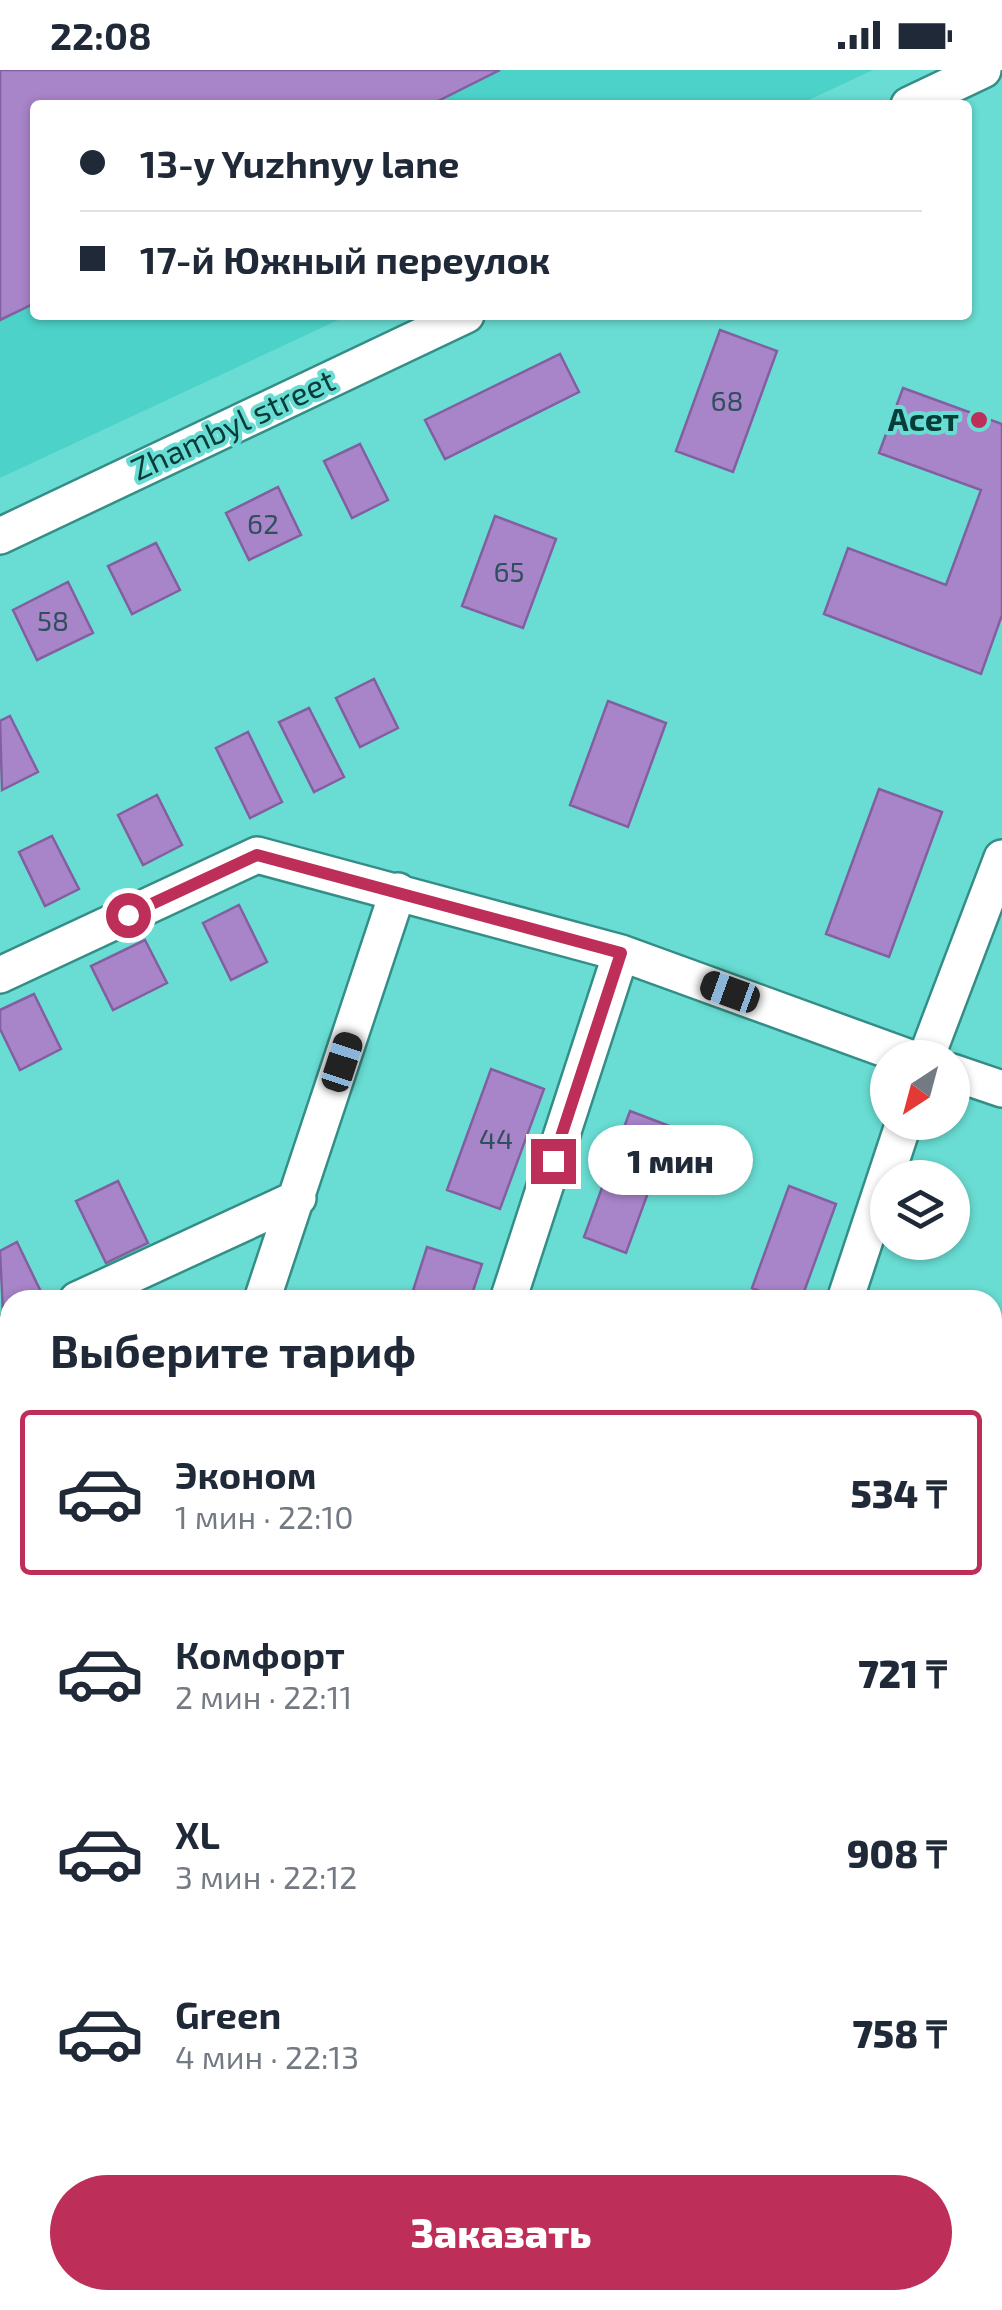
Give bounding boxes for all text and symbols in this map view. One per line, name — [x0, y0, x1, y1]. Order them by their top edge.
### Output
text: 22:08 — [50, 12, 152, 58]
text: 13-y Yuzhnyy lane — [140, 140, 460, 186]
text: 17-й Южный переулок — [140, 236, 550, 282]
street label: Zhambyl street — [124, 359, 340, 487]
house number: 68 — [710, 383, 744, 417]
place label: Асет — [888, 399, 959, 437]
marker: Асет — [968, 409, 990, 431]
house number: 62 — [247, 506, 279, 540]
house number: 65 — [493, 554, 525, 588]
house number: 58 — [37, 603, 69, 637]
route start — [106, 893, 151, 938]
car — [697, 968, 763, 1016]
car — [318, 1029, 366, 1095]
north arrow — [870, 1040, 970, 1140]
map controls — [870, 1040, 970, 1260]
house number: 44 — [479, 1121, 513, 1155]
callout: 1 мин — [588, 1126, 753, 1196]
route end — [531, 1139, 576, 1184]
text: 1 мин — [627, 1141, 714, 1179]
button: layers — [870, 1160, 970, 1260]
text: Выберите тариф — [50, 1323, 416, 1377]
icon: car — [55, 1448, 145, 1538]
text: Эконом — [175, 1451, 317, 1497]
text: 534 ₸ — [850, 1470, 947, 1516]
text: 1 мин · 22:10 — [175, 1497, 354, 1535]
icon: car — [55, 1628, 145, 1718]
text: Комфорт — [175, 1631, 345, 1677]
text: 721 ₸ — [858, 1650, 947, 1696]
text: 2 мин · 22:11 — [175, 1677, 352, 1715]
icon: car — [55, 1808, 145, 1898]
text: XL — [175, 1811, 220, 1857]
text: 908 ₸ — [847, 1830, 947, 1876]
text: 3 мин · 22:12 — [175, 1857, 357, 1895]
icon: car — [55, 1988, 145, 2078]
text: Green — [175, 1991, 281, 2037]
text: 758 ₸ — [852, 2010, 947, 2056]
text: 4 мин · 22:13 — [175, 2037, 359, 2075]
button: Заказать — [50, 2175, 952, 2290]

